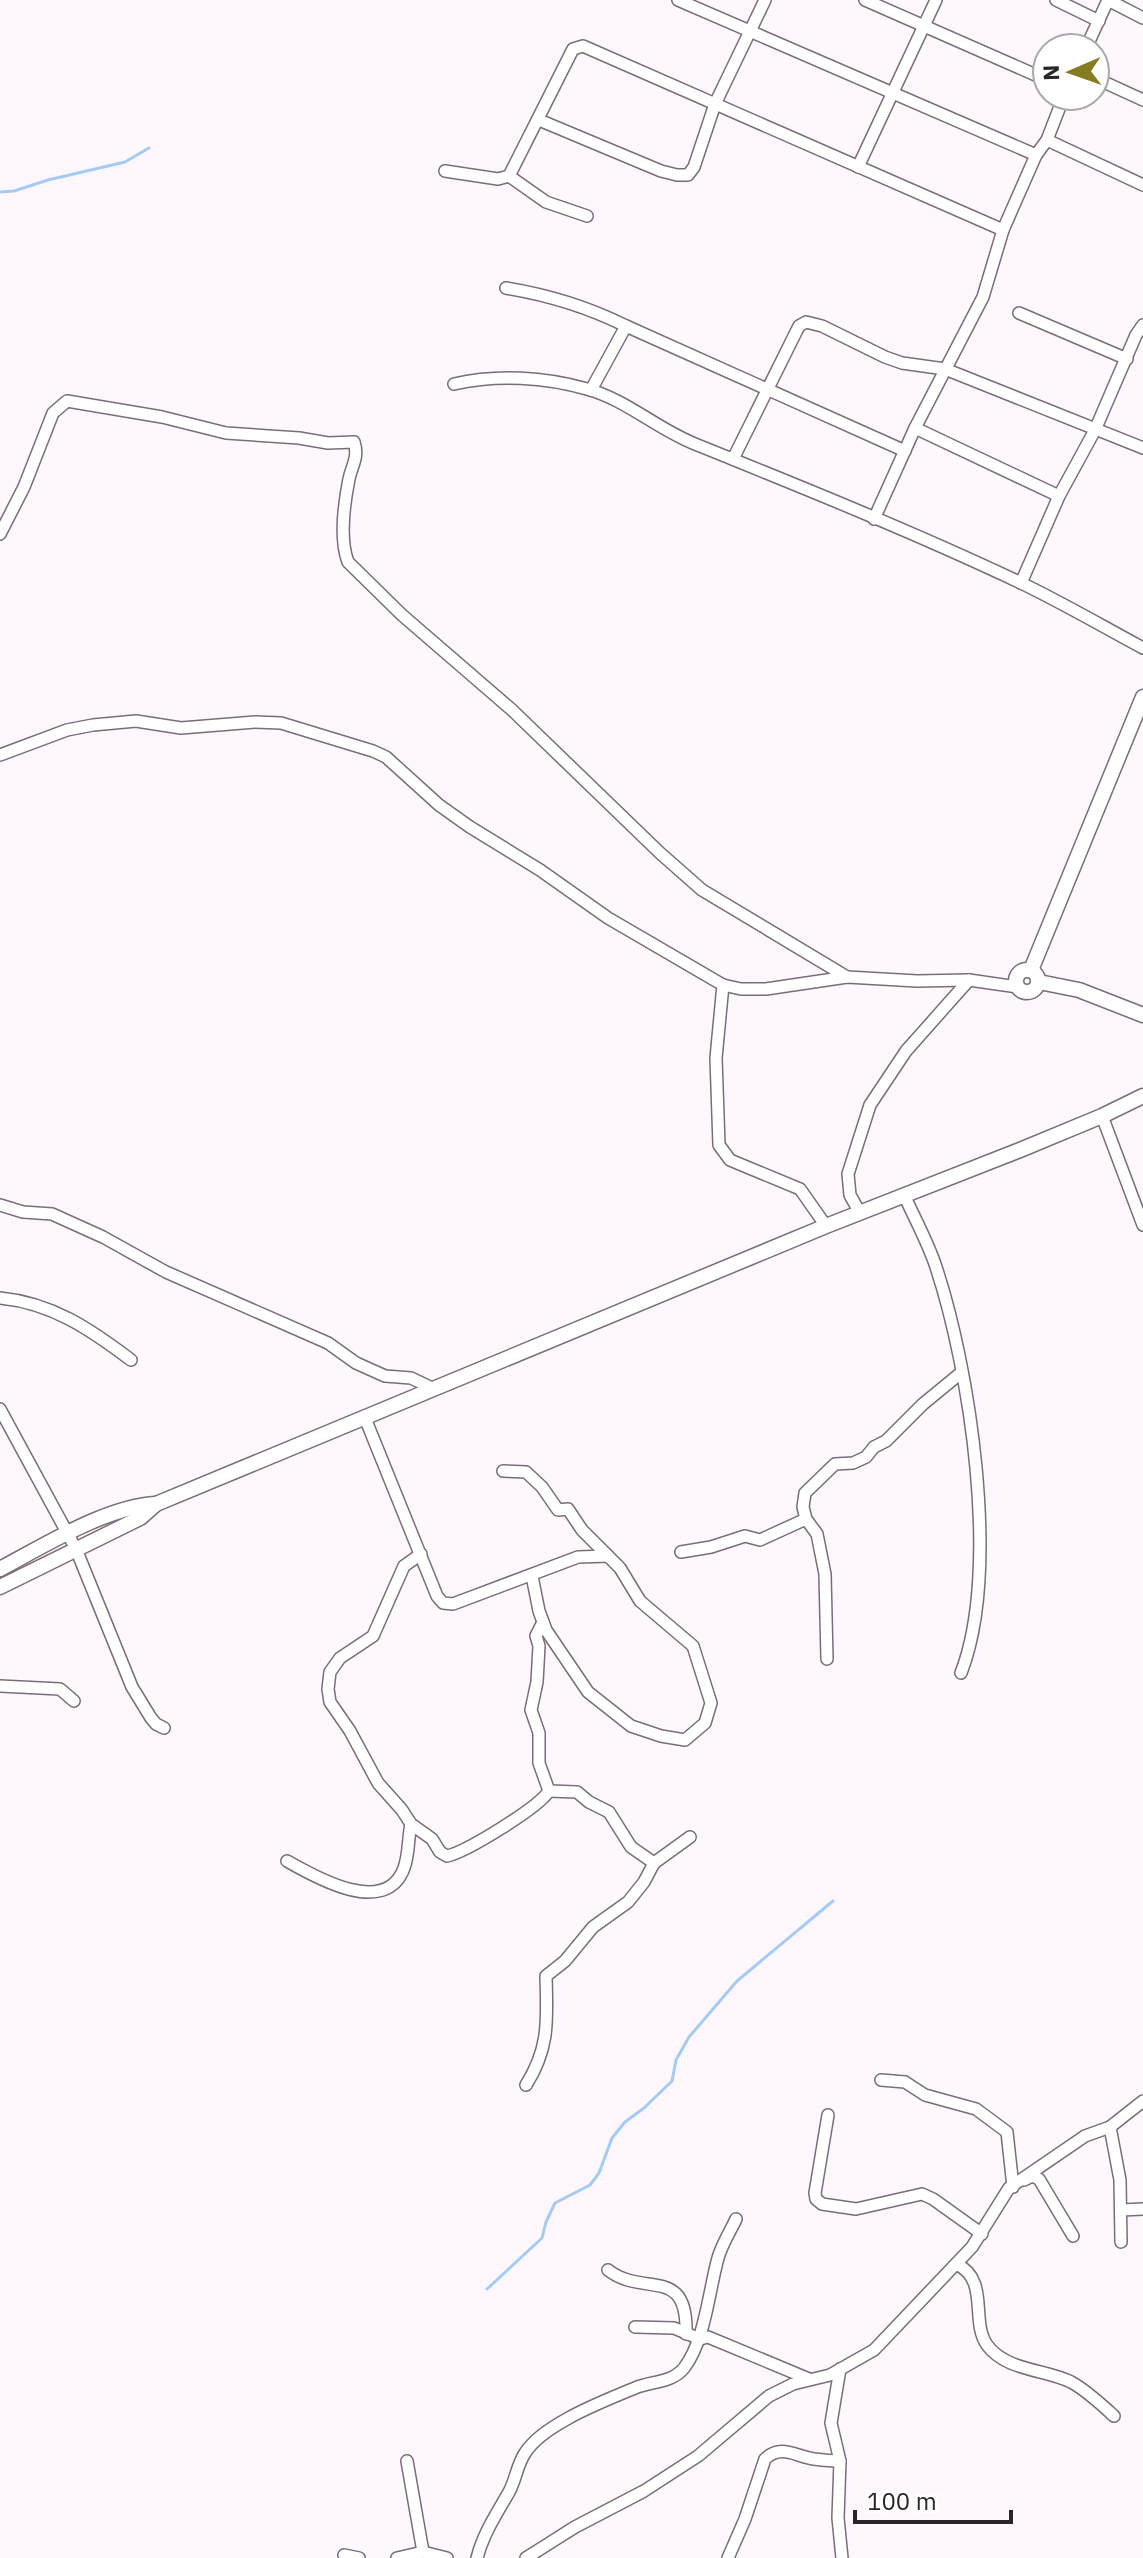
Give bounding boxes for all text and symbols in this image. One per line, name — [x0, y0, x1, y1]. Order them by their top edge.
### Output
north arrow — [1031, 32, 1111, 112]
text: N — [1036, 64, 1065, 81]
scale bar — [855, 2474, 1011, 2524]
text: 100 m — [867, 2485, 937, 2517]

